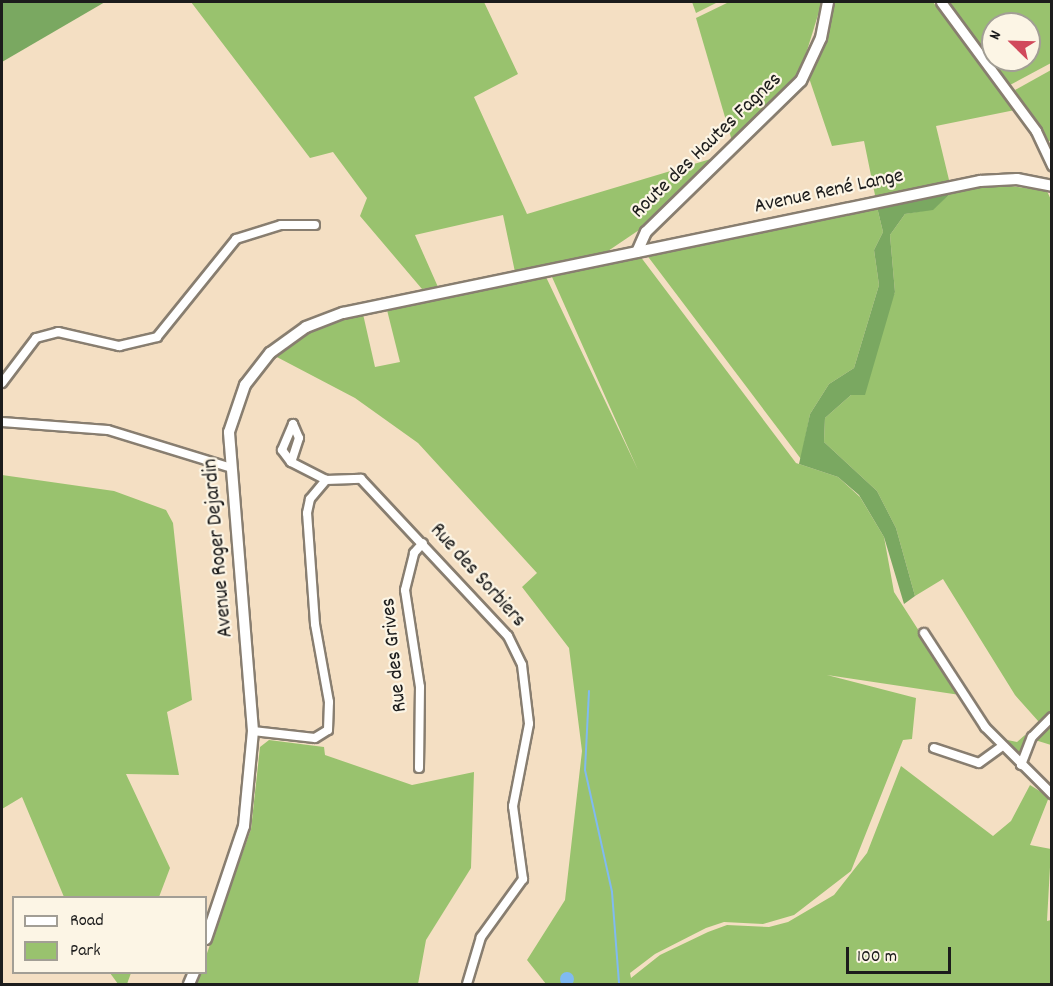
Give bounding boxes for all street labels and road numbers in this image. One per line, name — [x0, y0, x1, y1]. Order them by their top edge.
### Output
street label: Route des Hautes Fagnes — [626, 68, 788, 224]
street label: Avenue René Lange — [752, 164, 906, 220]
street label: Avenue Roger Dejardin — [199, 457, 239, 639]
street label: Rue des Sorbiers — [424, 519, 530, 633]
street label: Rue des Grives — [376, 596, 414, 714]

